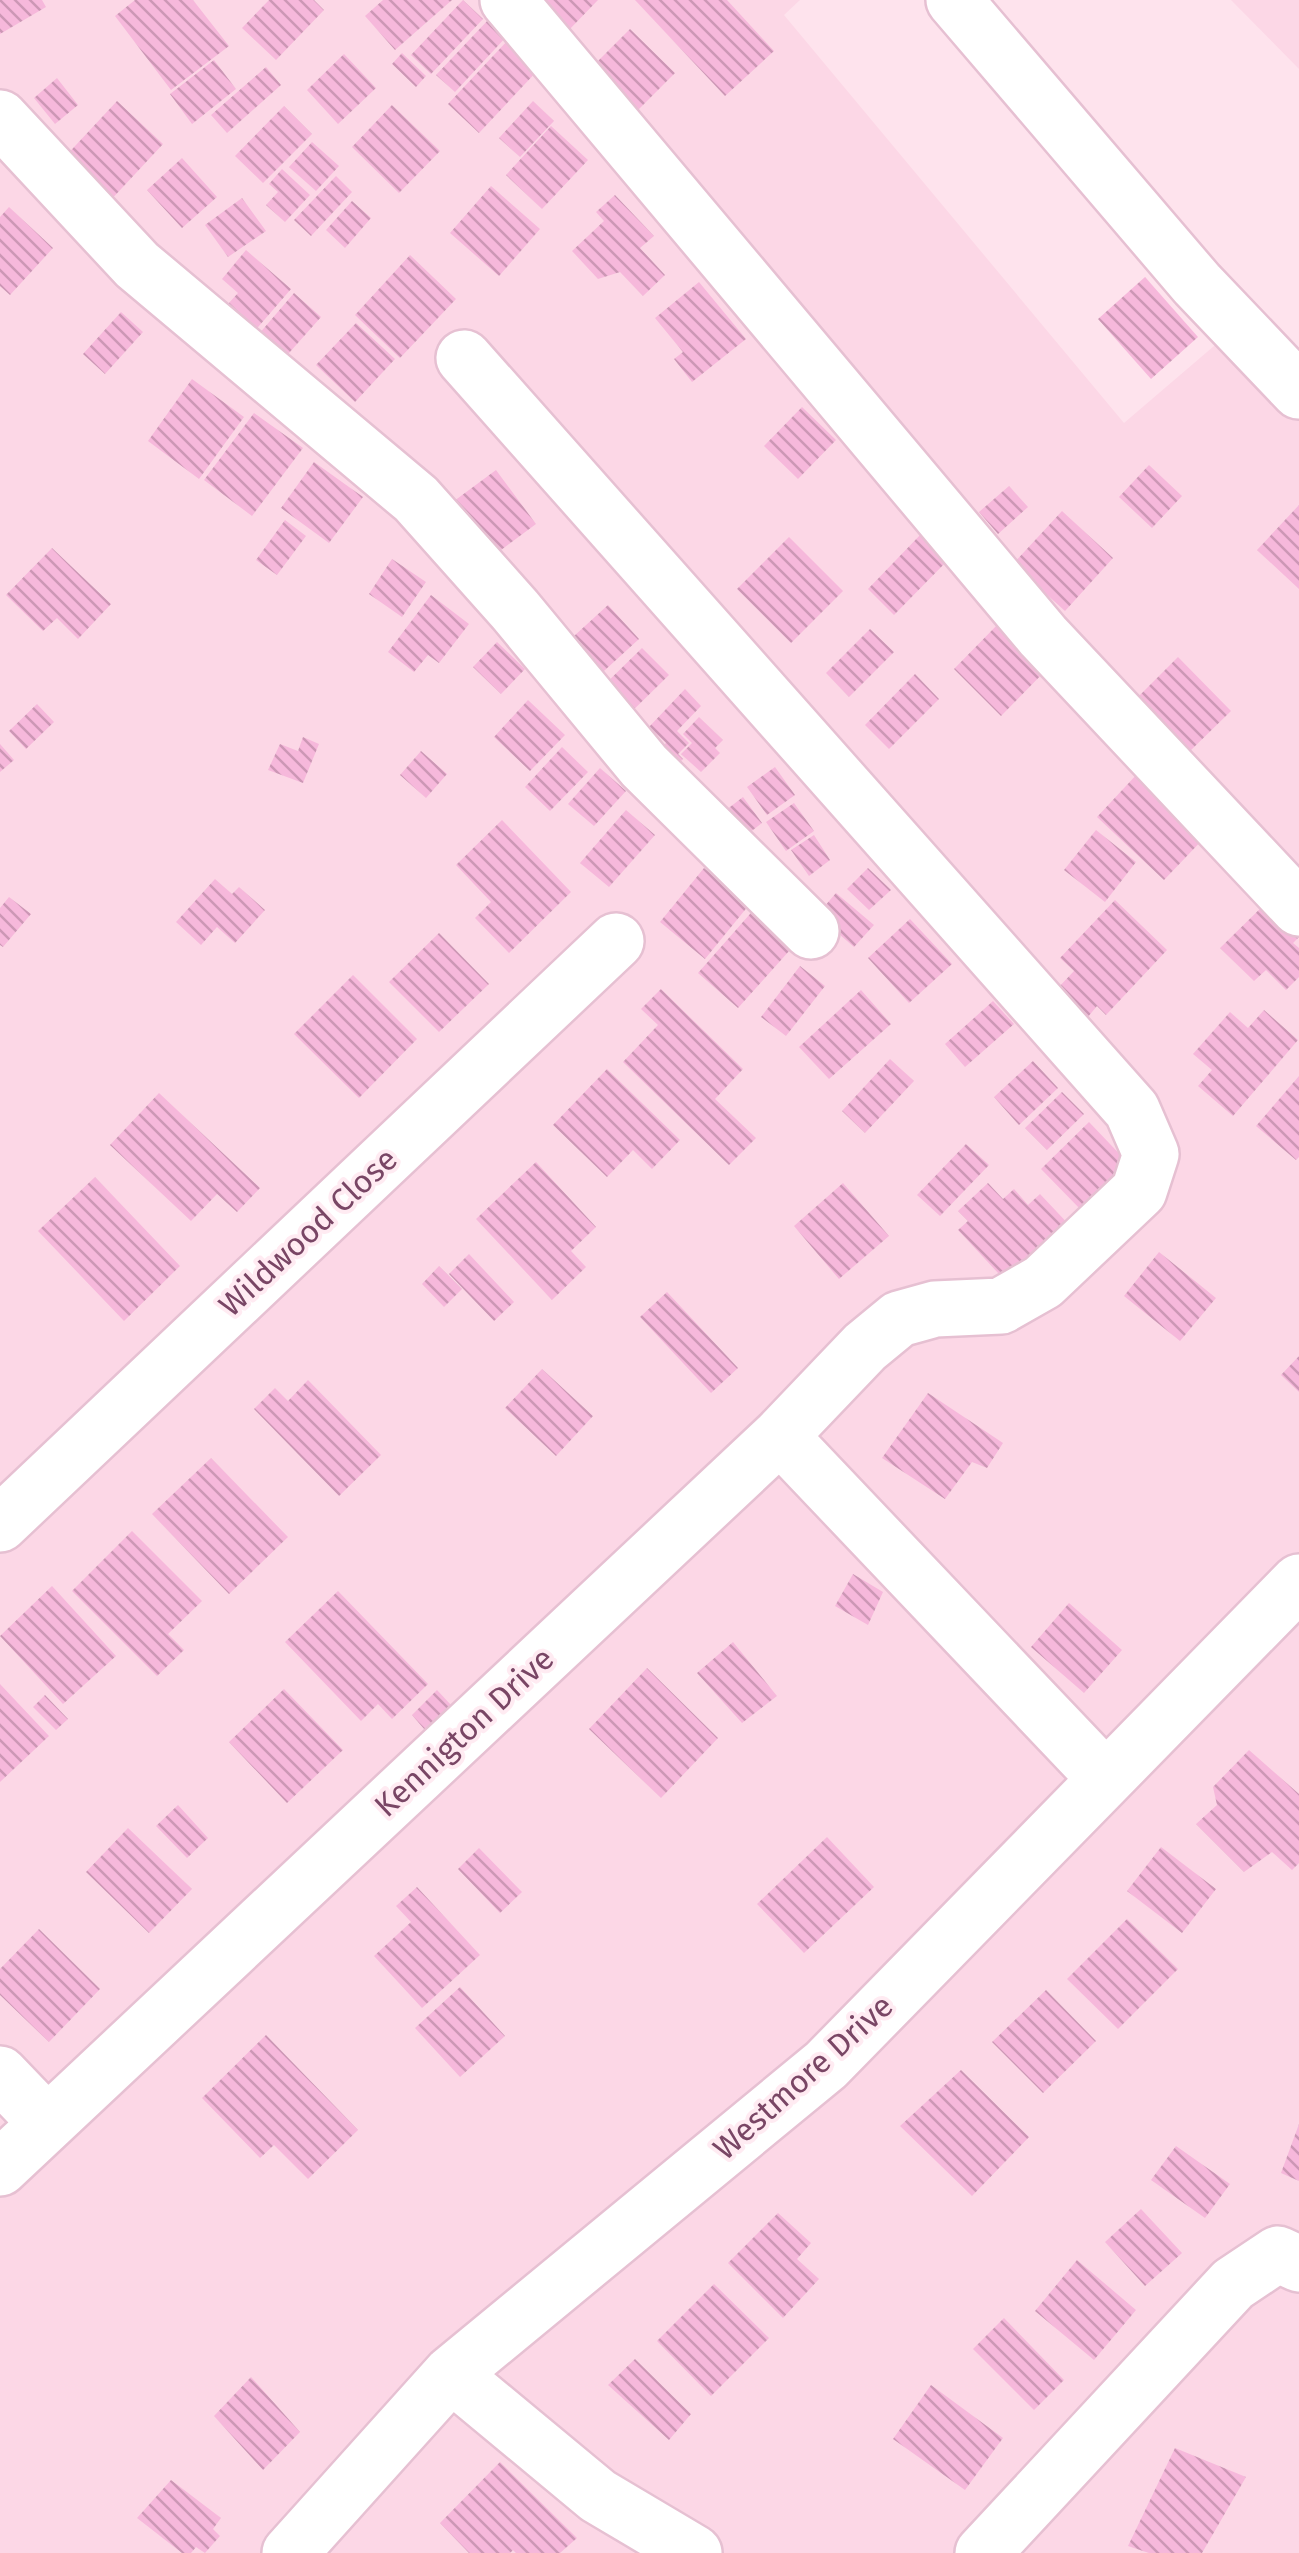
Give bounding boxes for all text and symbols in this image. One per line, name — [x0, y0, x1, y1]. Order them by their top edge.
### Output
street label: Wildwood Close — [211, 1140, 405, 1324]
street label: Kennigton Drive — [367, 1639, 561, 1825]
street label: Westmore Drive — [705, 1986, 901, 2168]

